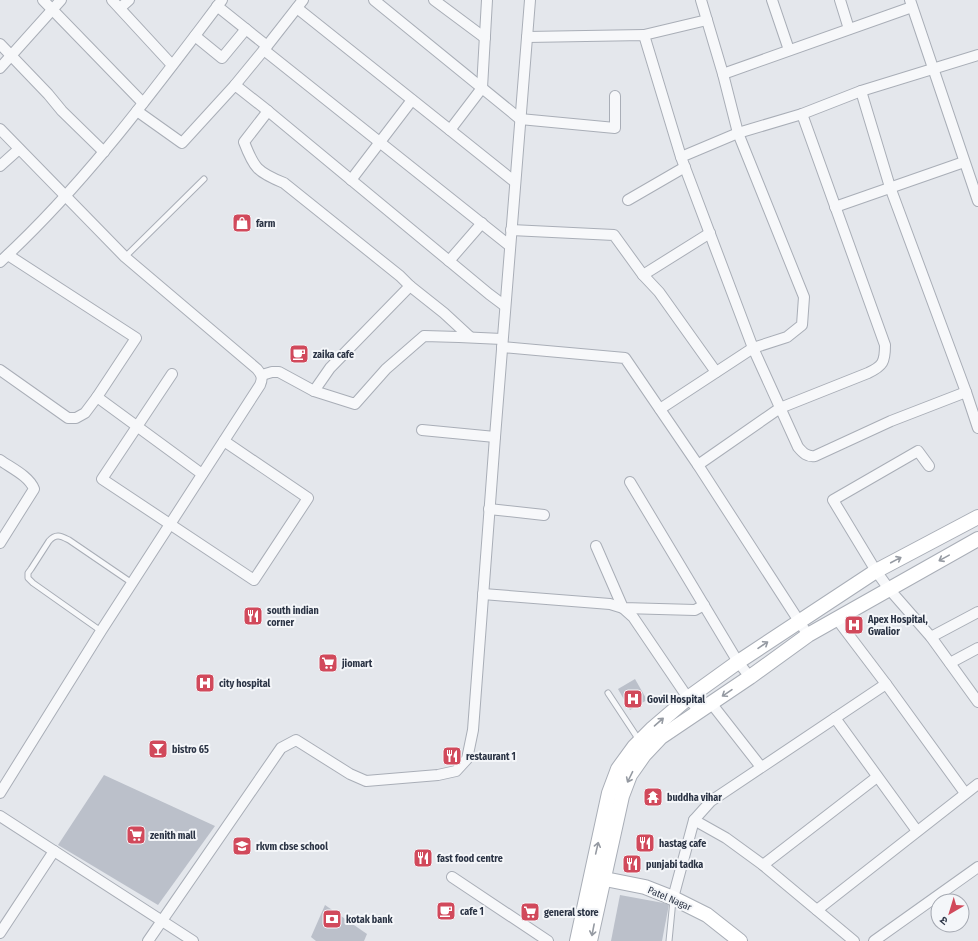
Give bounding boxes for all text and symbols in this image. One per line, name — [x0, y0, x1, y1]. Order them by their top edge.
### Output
shop icon: farm — [231, 212, 253, 234]
place label: farm — [256, 218, 276, 230]
cafe icon: zaika cafe — [288, 343, 310, 365]
place label: zaika cafe — [313, 349, 354, 361]
one-way arrow — [938, 555, 950, 562]
one-way arrow — [890, 556, 902, 563]
restaurant icon: south indian corner — [242, 605, 264, 627]
place label: south indian corner — [267, 605, 319, 629]
hospital icon: Apex Hospital, Gwalior — [843, 614, 865, 636]
place label: Apex Hospital, Gwalior — [867, 614, 928, 638]
one-way arrow — [757, 641, 768, 649]
supermarket icon: jiomart — [317, 652, 339, 674]
place label: jiomart — [341, 658, 373, 670]
hospital icon: city hospital — [194, 672, 216, 694]
place label: city hospital — [219, 678, 271, 690]
hospital icon: Govil Hospital — [622, 688, 644, 710]
one-way arrow — [722, 689, 733, 697]
place label: Govil Hospital — [647, 694, 705, 706]
one-way arrow — [654, 718, 664, 727]
bar icon: bistro 65 — [147, 738, 169, 760]
place label: bistro 65 — [172, 744, 209, 756]
restaurant icon: restaurant 1 — [441, 745, 463, 767]
place label: restaurant 1 — [466, 751, 516, 763]
one-way arrow — [626, 770, 633, 782]
temple icon: buddha vihar — [642, 786, 664, 808]
place label: buddha vihar — [667, 792, 722, 804]
supermarket icon: zenith mall — [125, 824, 147, 846]
place label: zenith mall — [150, 830, 196, 842]
restaurant icon: hastag cafe — [634, 832, 656, 854]
school or university icon: rkvm cbse school — [231, 835, 253, 857]
place label: hastag cafe — [659, 838, 706, 850]
place label: rkvm cbse school — [256, 841, 328, 853]
one-way arrow — [593, 842, 601, 855]
restaurant icon: fast food centre — [412, 847, 434, 869]
place label: fast food centre — [437, 853, 503, 865]
restaurant icon: punjabi tadka — [621, 853, 643, 875]
place label: punjabi tadka — [646, 859, 703, 871]
street label: Patel Nagar — [646, 884, 694, 914]
north arrow — [930, 893, 970, 933]
cafe icon: cafe 1 — [435, 900, 457, 922]
supermarket icon: general store — [519, 901, 541, 923]
place label: cafe 1 — [460, 906, 484, 918]
place label: general store — [544, 907, 599, 919]
bank icon: kotak bank — [321, 908, 343, 930]
text: उ — [937, 913, 951, 928]
place label: kotak bank — [346, 914, 393, 926]
one-way arrow — [588, 923, 596, 936]

